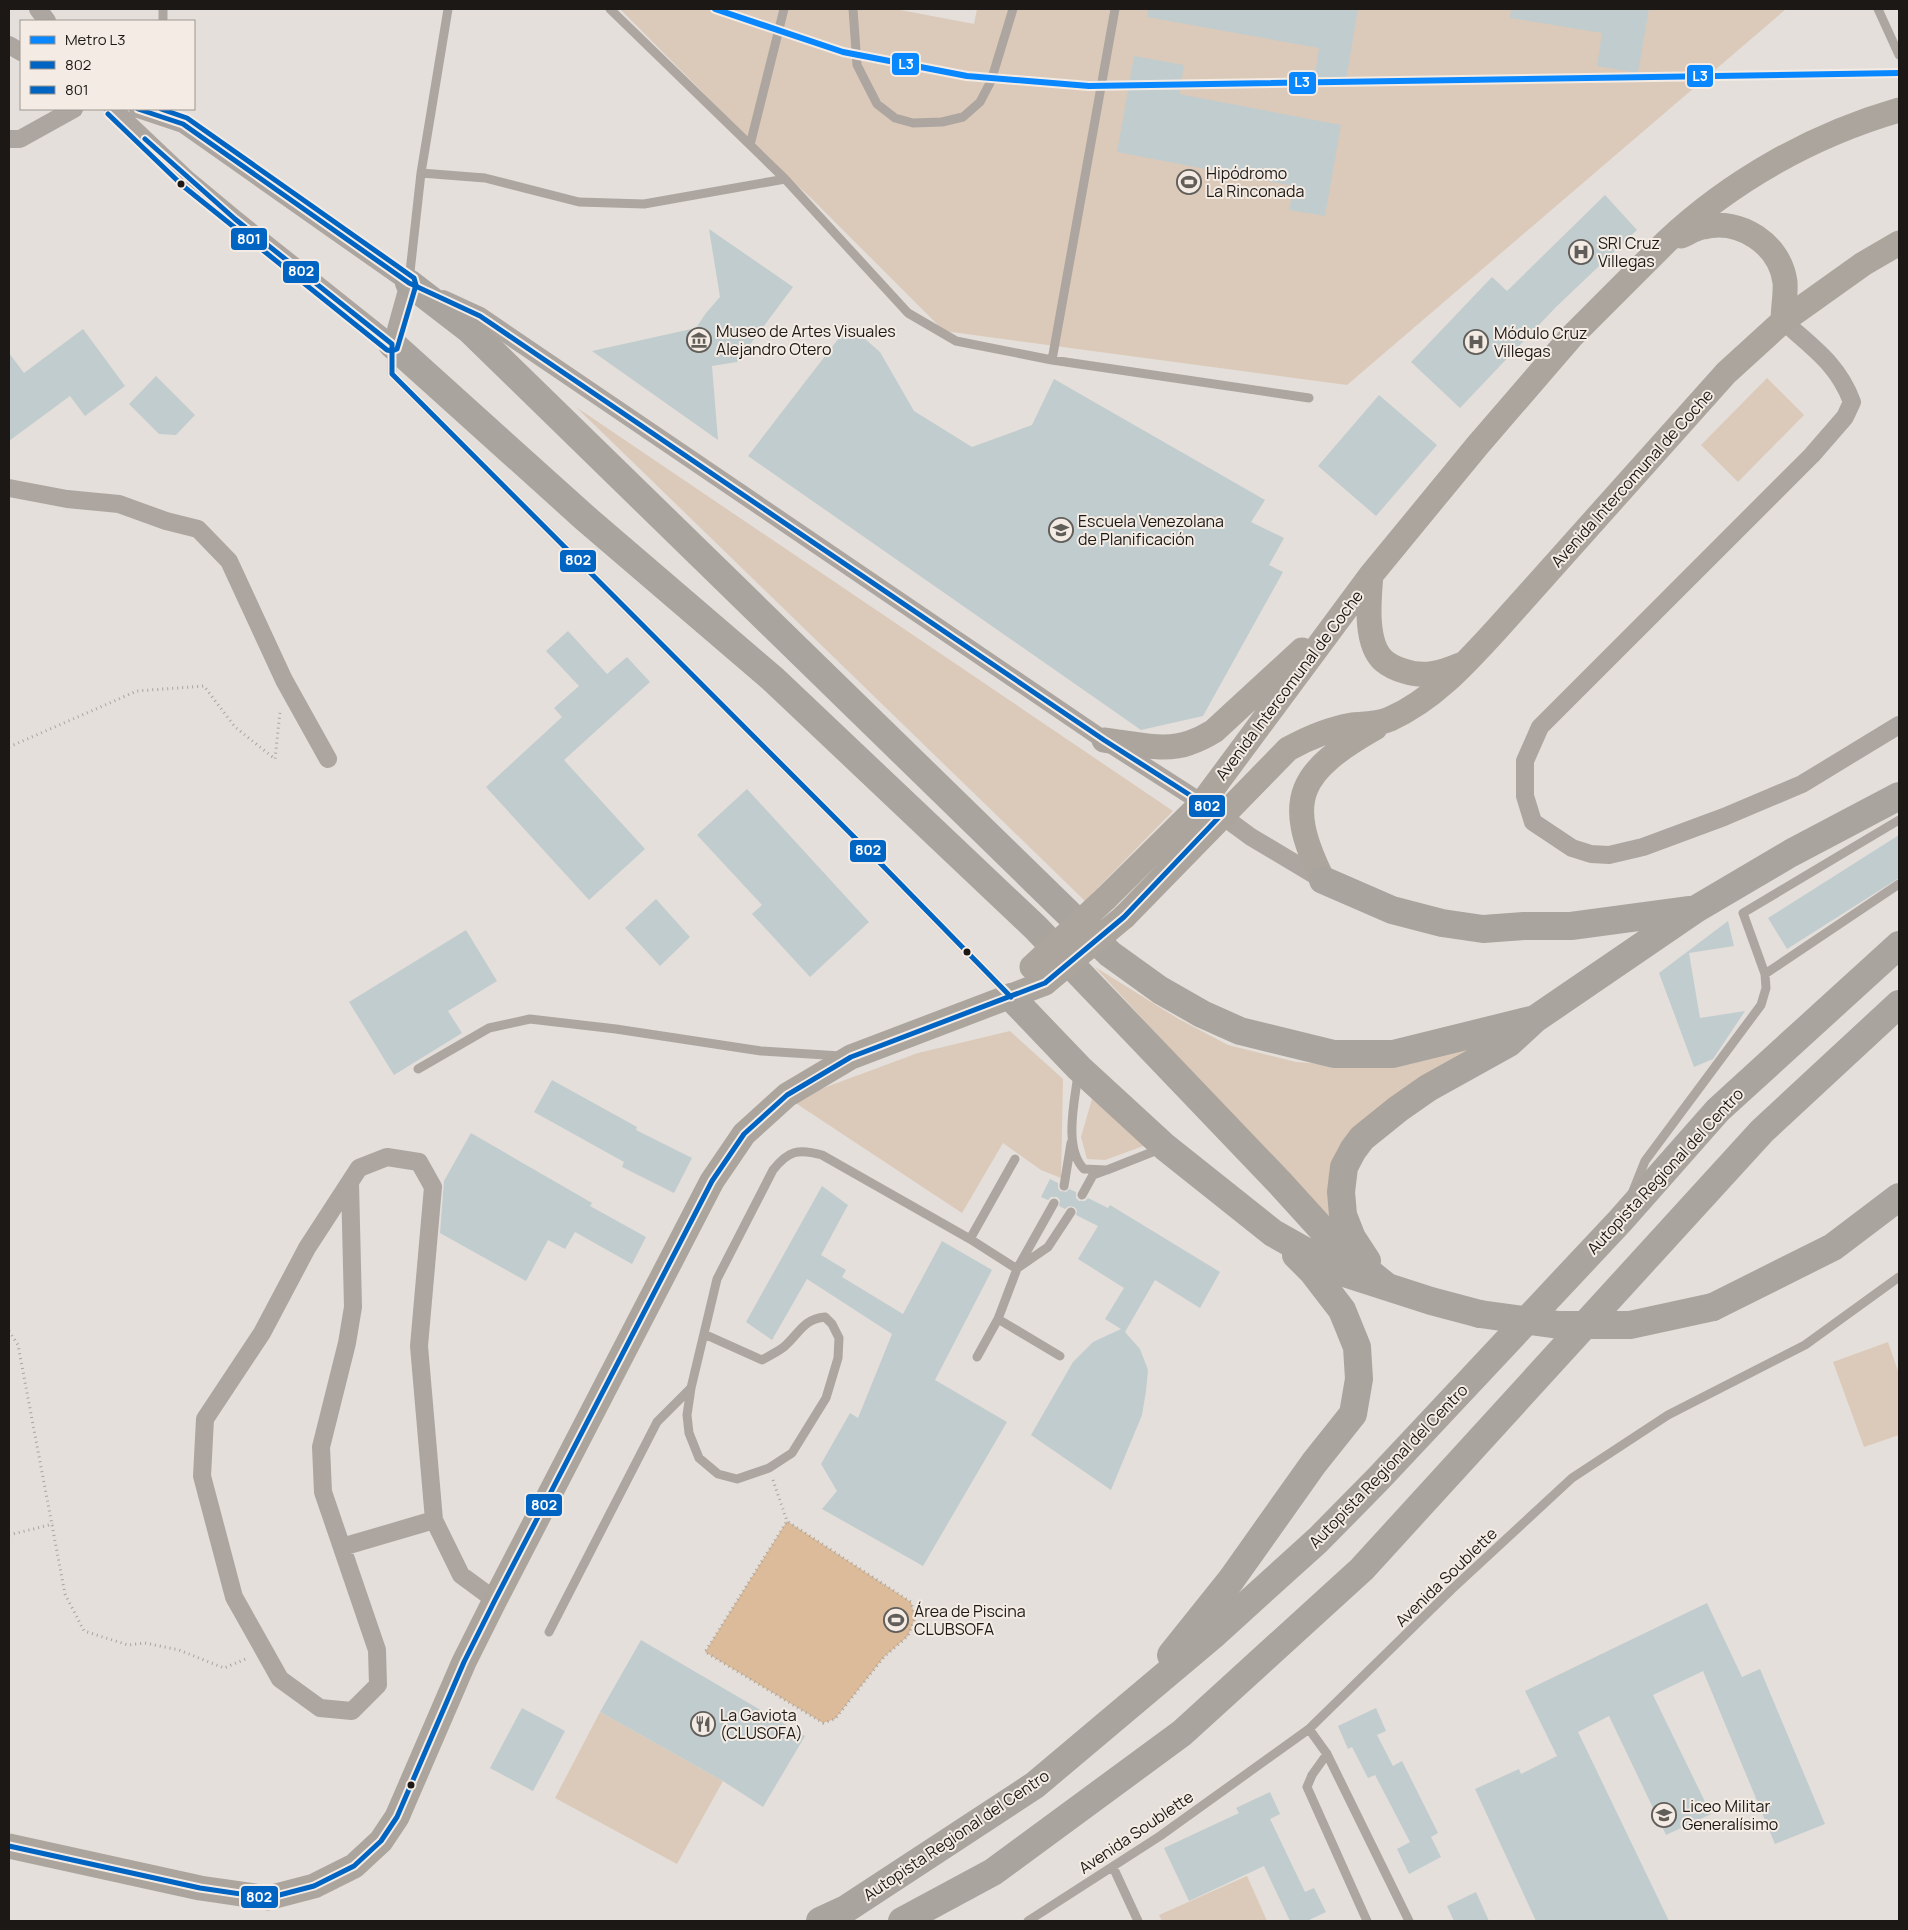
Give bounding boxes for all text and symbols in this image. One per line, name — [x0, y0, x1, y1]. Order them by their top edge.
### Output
legend — [20, 20, 195, 110]
text: Metro L3 — [65, 29, 125, 50]
line badge: L3 — [891, 52, 920, 76]
text: 802 — [65, 54, 91, 75]
text: L3 — [898, 54, 914, 73]
line badge: L3 — [1686, 64, 1714, 88]
text: L3 — [1692, 66, 1708, 85]
line badge: L3 — [1288, 71, 1317, 95]
text: L3 — [1294, 72, 1310, 91]
text: 801 — [65, 79, 89, 100]
place label: Hipódromo La Rinconada — [1206, 162, 1304, 202]
sports icon: Hipódromo La Rinconada — [1176, 169, 1202, 195]
unlabelled marker — [176, 179, 186, 189]
line badge: 801 — [230, 227, 268, 251]
text: 801 — [237, 229, 261, 248]
place label: SRI Cruz Villegas — [1598, 232, 1660, 272]
hospital icon: SRI Cruz Villegas — [1568, 239, 1594, 265]
line badge: 802 — [282, 260, 320, 284]
text: 802 — [288, 261, 314, 280]
place label: Museo de Artes Visuales Alejandro Otero — [716, 320, 896, 360]
place label: Módulo Cruz Villegas — [1494, 322, 1588, 362]
museum icon: Museo de Artes Visuales Alejandro Otero — [686, 327, 712, 353]
hospital icon: Módulo Cruz Villegas — [1463, 329, 1489, 355]
street label: Avenida Intercomunal de Coche — [1546, 384, 1718, 572]
place label: Escuela Venezolana de Planificación — [1078, 510, 1224, 550]
school or university icon: Escuela Venezolana de Planificación — [1048, 517, 1074, 543]
line badge: 802 — [559, 549, 597, 573]
text: 802 — [565, 550, 591, 569]
street label: Avenida Intercomunal de Coche — [1210, 585, 1368, 785]
line badge: 802 — [1188, 794, 1226, 818]
text: 802 — [1194, 796, 1220, 815]
line badge: 802 — [849, 839, 887, 863]
text: 802 — [855, 840, 881, 859]
unlabelled marker — [962, 947, 972, 957]
street label: Autopista Regional del Centro — [1582, 1083, 1748, 1259]
street label: Autopista Regional del Centro — [1304, 1379, 1472, 1553]
line badge: 802 — [525, 1493, 563, 1517]
text: 802 — [531, 1495, 557, 1514]
street label: Avenida Soublette — [1390, 1523, 1502, 1631]
place label: Área de Piscina CLUBSOFA — [914, 1600, 1026, 1640]
sports icon: Área de Piscina CLUBSOFA — [883, 1607, 909, 1633]
place label: La Gaviota (CLUSOFA) — [720, 1704, 803, 1744]
restaurant icon: La Gaviota (CLUSOFA) — [690, 1711, 716, 1737]
street label: Autopista Regional del Centro — [859, 1764, 1053, 1906]
unlabelled marker — [406, 1780, 416, 1790]
street label: Avenida Soublette — [1074, 1785, 1198, 1879]
place label: Liceo Militar Generalísimo — [1682, 1795, 1778, 1835]
school or university icon: Liceo Militar Generalísimo — [1651, 1802, 1677, 1828]
line badge: 802 — [240, 1885, 279, 1909]
text: 802 — [246, 1887, 272, 1906]

